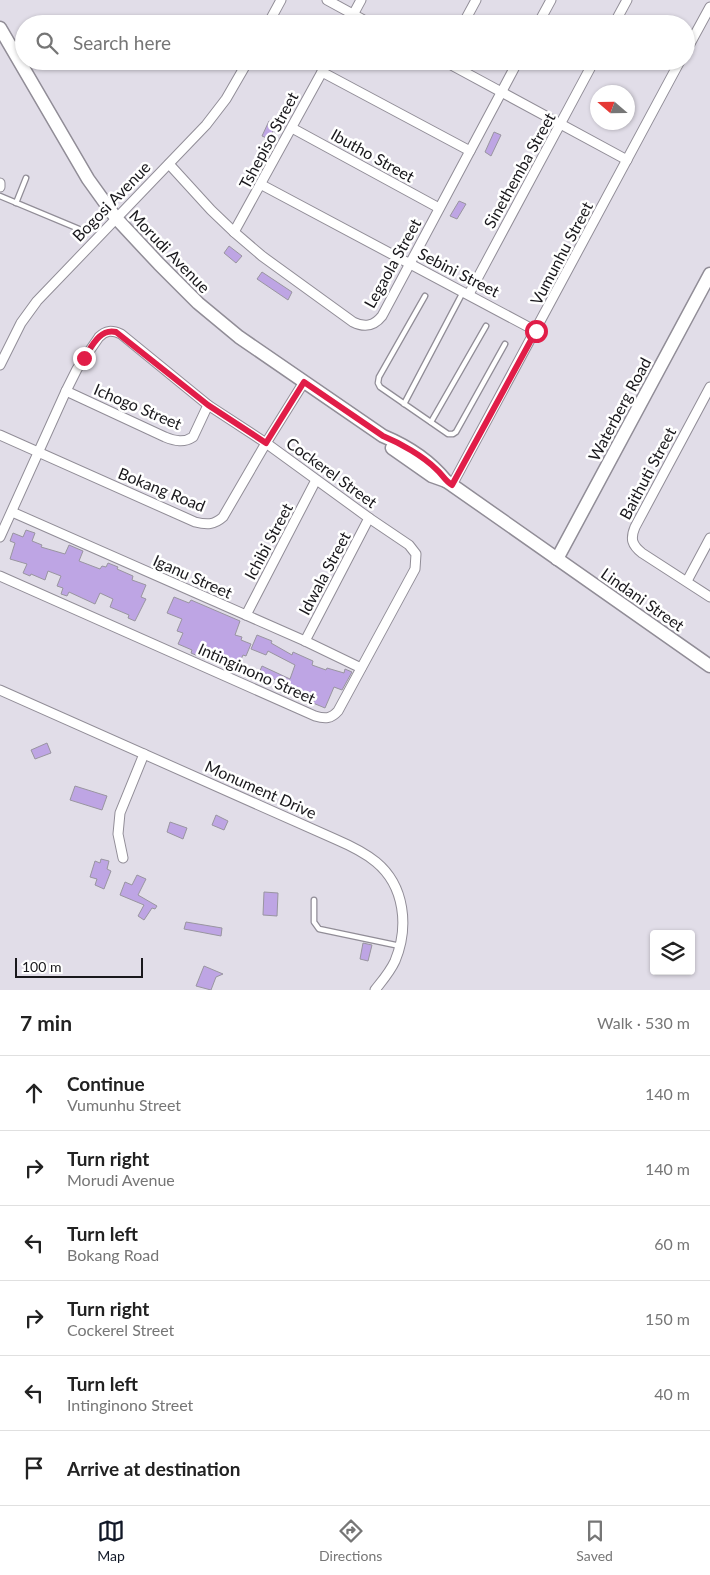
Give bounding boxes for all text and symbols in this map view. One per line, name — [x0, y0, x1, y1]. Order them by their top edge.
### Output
search box — [15, 15, 695, 70]
icon: search — [33, 29, 61, 57]
text: Search here — [73, 31, 171, 54]
north arrow — [590, 85, 635, 130]
street label: Tshepiso Street — [235, 88, 302, 192]
street label: Sinethemba Street — [479, 109, 559, 231]
street label: Ibutho Street — [328, 124, 418, 186]
street label: Bogosi Avenue — [68, 157, 154, 245]
street label: Vumunhu Street — [526, 198, 596, 308]
street label: Morudi Avenue — [126, 206, 214, 296]
street label: Legaola Street — [360, 215, 425, 311]
street label: Sebini Street — [415, 243, 503, 301]
route start — [525, 320, 548, 343]
route end — [73, 347, 96, 370]
street label: Waterberg Road — [584, 354, 654, 464]
street label: Ichogo Street — [91, 379, 185, 433]
street label: Baithuti Street — [615, 423, 679, 522]
street label: Cockerel Street — [283, 433, 381, 511]
street label: Bokang Road — [116, 463, 208, 515]
street label: Ichibi Street — [240, 499, 296, 582]
street label: Idwala Street — [294, 528, 354, 618]
street label: Iganu Street — [151, 550, 236, 602]
street label: Lindani Street — [598, 563, 688, 635]
street label: Intinginono Street — [195, 639, 319, 707]
street label: Monument Drive — [202, 756, 320, 822]
map controls — [650, 930, 695, 975]
button: layers — [650, 930, 695, 975]
scale bar — [15, 955, 142, 978]
text: 100 m — [22, 958, 61, 975]
text: 7 min — [20, 1010, 72, 1035]
text: Walk · 530 m — [597, 1013, 690, 1032]
text: Continue — [67, 1072, 145, 1095]
icon: ahead — [20, 1079, 48, 1107]
text: 140 m — [645, 1084, 690, 1103]
text: Vumunhu Street — [67, 1095, 181, 1114]
text: Turn right — [67, 1147, 149, 1170]
icon: right — [20, 1154, 48, 1182]
text: 140 m — [645, 1159, 690, 1178]
text: Morudi Avenue — [67, 1170, 175, 1189]
text: Turn left — [67, 1222, 138, 1245]
icon: left — [20, 1229, 48, 1257]
text: 60 m — [654, 1234, 690, 1253]
text: Bokang Road — [67, 1245, 159, 1264]
text: Turn right — [67, 1297, 149, 1320]
icon: right — [20, 1304, 48, 1332]
text: 150 m — [645, 1309, 690, 1328]
text: Cockerel Street — [67, 1320, 174, 1339]
text: Turn left — [67, 1372, 138, 1395]
icon: left — [20, 1379, 48, 1407]
text: 40 m — [654, 1384, 690, 1403]
text: Intinginono Street — [67, 1395, 193, 1414]
icon: arrive — [20, 1454, 48, 1482]
text: Arrive at destination — [67, 1457, 240, 1480]
tab: Map — [97, 1517, 125, 1564]
tab: Directions — [319, 1517, 382, 1564]
tab: Saved — [576, 1517, 613, 1564]

